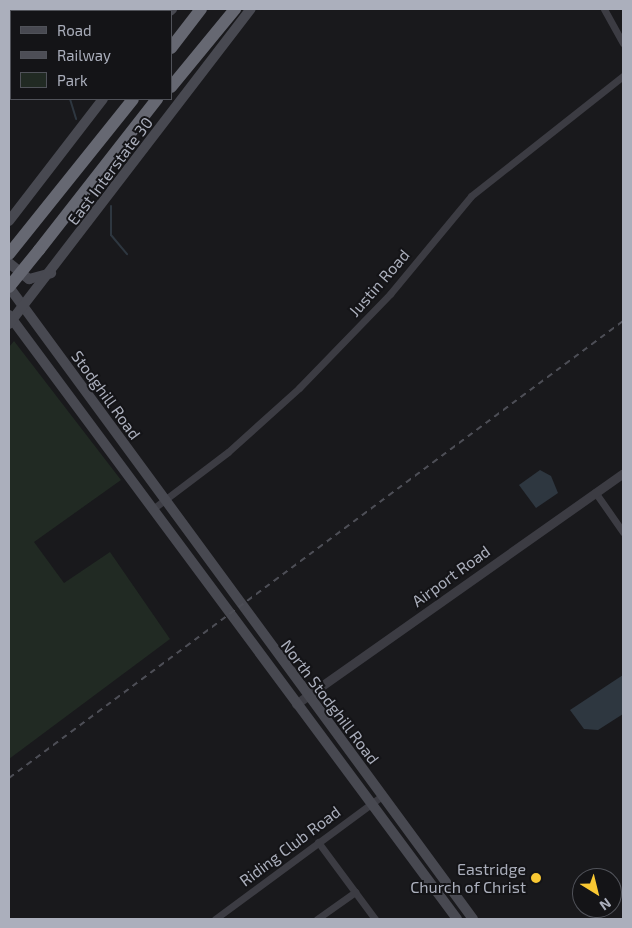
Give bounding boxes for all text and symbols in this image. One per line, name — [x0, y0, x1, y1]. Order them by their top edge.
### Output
legend — [10, 10, 172, 100]
text: Road — [57, 21, 92, 39]
text: Railway — [57, 46, 111, 64]
text: Park — [57, 71, 88, 89]
street label: East Interstate 30 — [63, 113, 157, 229]
street label: Justin Road — [345, 246, 413, 320]
street label: Stodghill Road — [67, 347, 145, 443]
street label: Airport Road — [408, 541, 494, 611]
street label: North Stodghill Road — [277, 636, 383, 768]
street label: Riding Club Road — [236, 802, 344, 890]
place label: Eastridge Church of Christ — [410, 859, 526, 897]
north arrow — [572, 868, 622, 918]
marker: Eastridge Church of Christ — [530, 872, 542, 884]
text: N — [596, 895, 615, 915]

